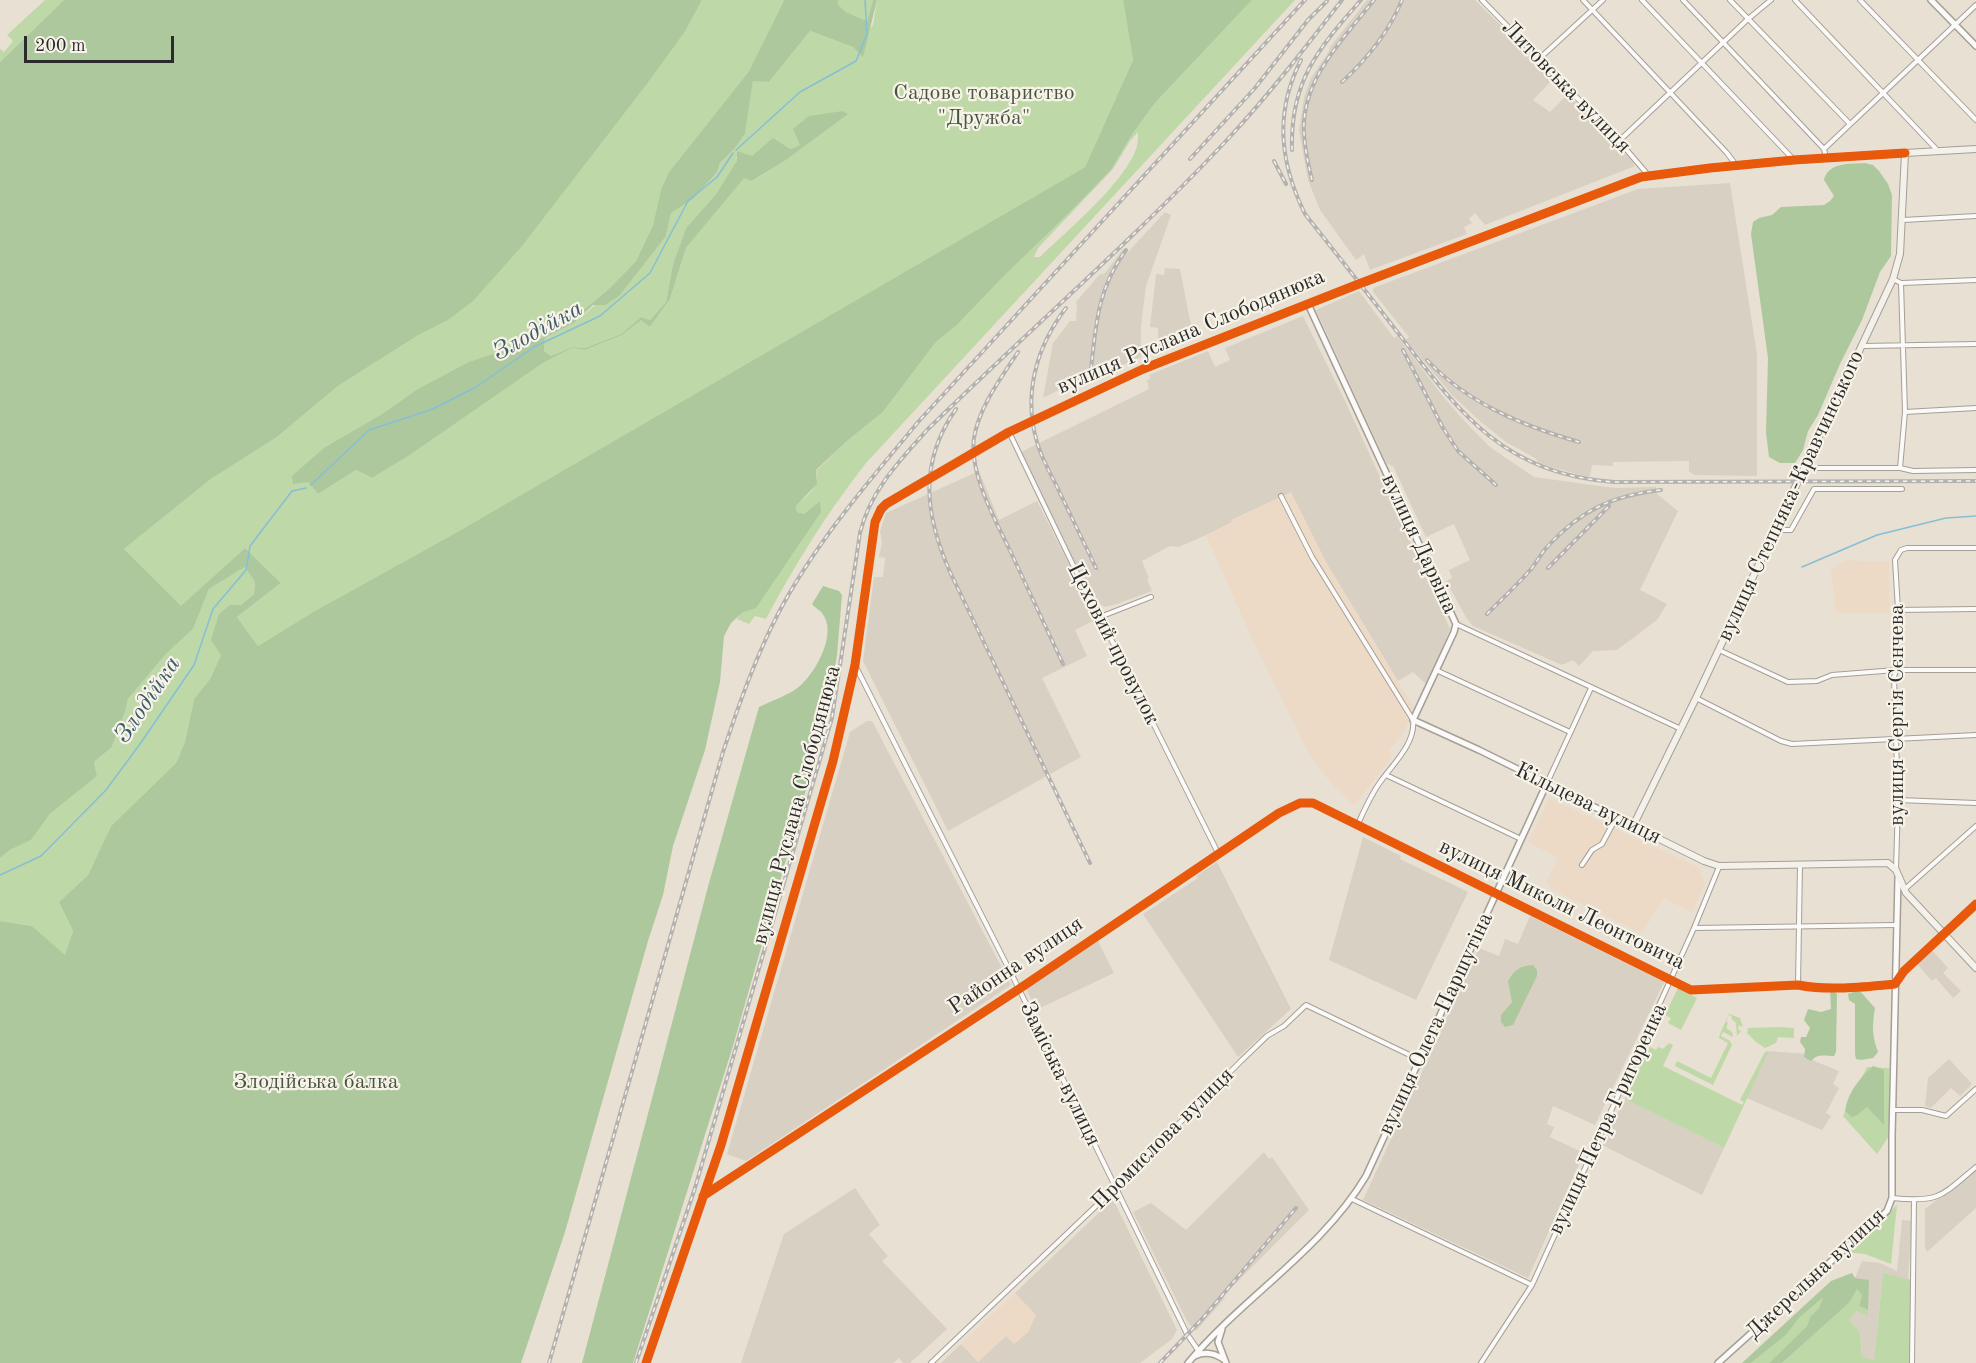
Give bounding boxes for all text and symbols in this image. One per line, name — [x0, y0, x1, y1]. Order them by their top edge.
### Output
street label: Литовська вулиця — [1496, 15, 1636, 159]
scale bar — [27, 24, 177, 62]
text: 200 m — [35, 37, 86, 55]
park label: Садове товариство "Дружба" — [893, 80, 1075, 132]
street label: вулиця Руслана Слободянюка — [1053, 263, 1329, 401]
water label: Злодійка — [488, 295, 588, 367]
street label: вулиця Степняка-Кравчинського — [1712, 346, 1870, 646]
street label: вулиця Дарвіна — [1375, 470, 1463, 618]
street label: Цеховий провулок — [1061, 559, 1165, 729]
street label: вулиця Сергія Сєнчева — [1884, 604, 1910, 826]
water label: Злодійка — [109, 651, 187, 749]
street label: вулиця Руслана Слободянюка — [747, 662, 847, 948]
street label: Кільцева вулиця — [1511, 757, 1665, 851]
street label: вулиця Миколи Леонтовича — [1435, 834, 1689, 976]
street label: вулиця Олега Паршутіна — [1373, 908, 1499, 1140]
street label: Районна вулиця — [943, 911, 1089, 1021]
street label: Заміська вулиця — [1014, 997, 1106, 1151]
street label: вулиця Петра Григоренка — [1543, 999, 1673, 1239]
street label: Промислова вулиця — [1086, 1062, 1240, 1216]
park label: Злодійська балка — [233, 1069, 399, 1095]
street label: Джерельна вулиця — [1741, 1203, 1891, 1345]

